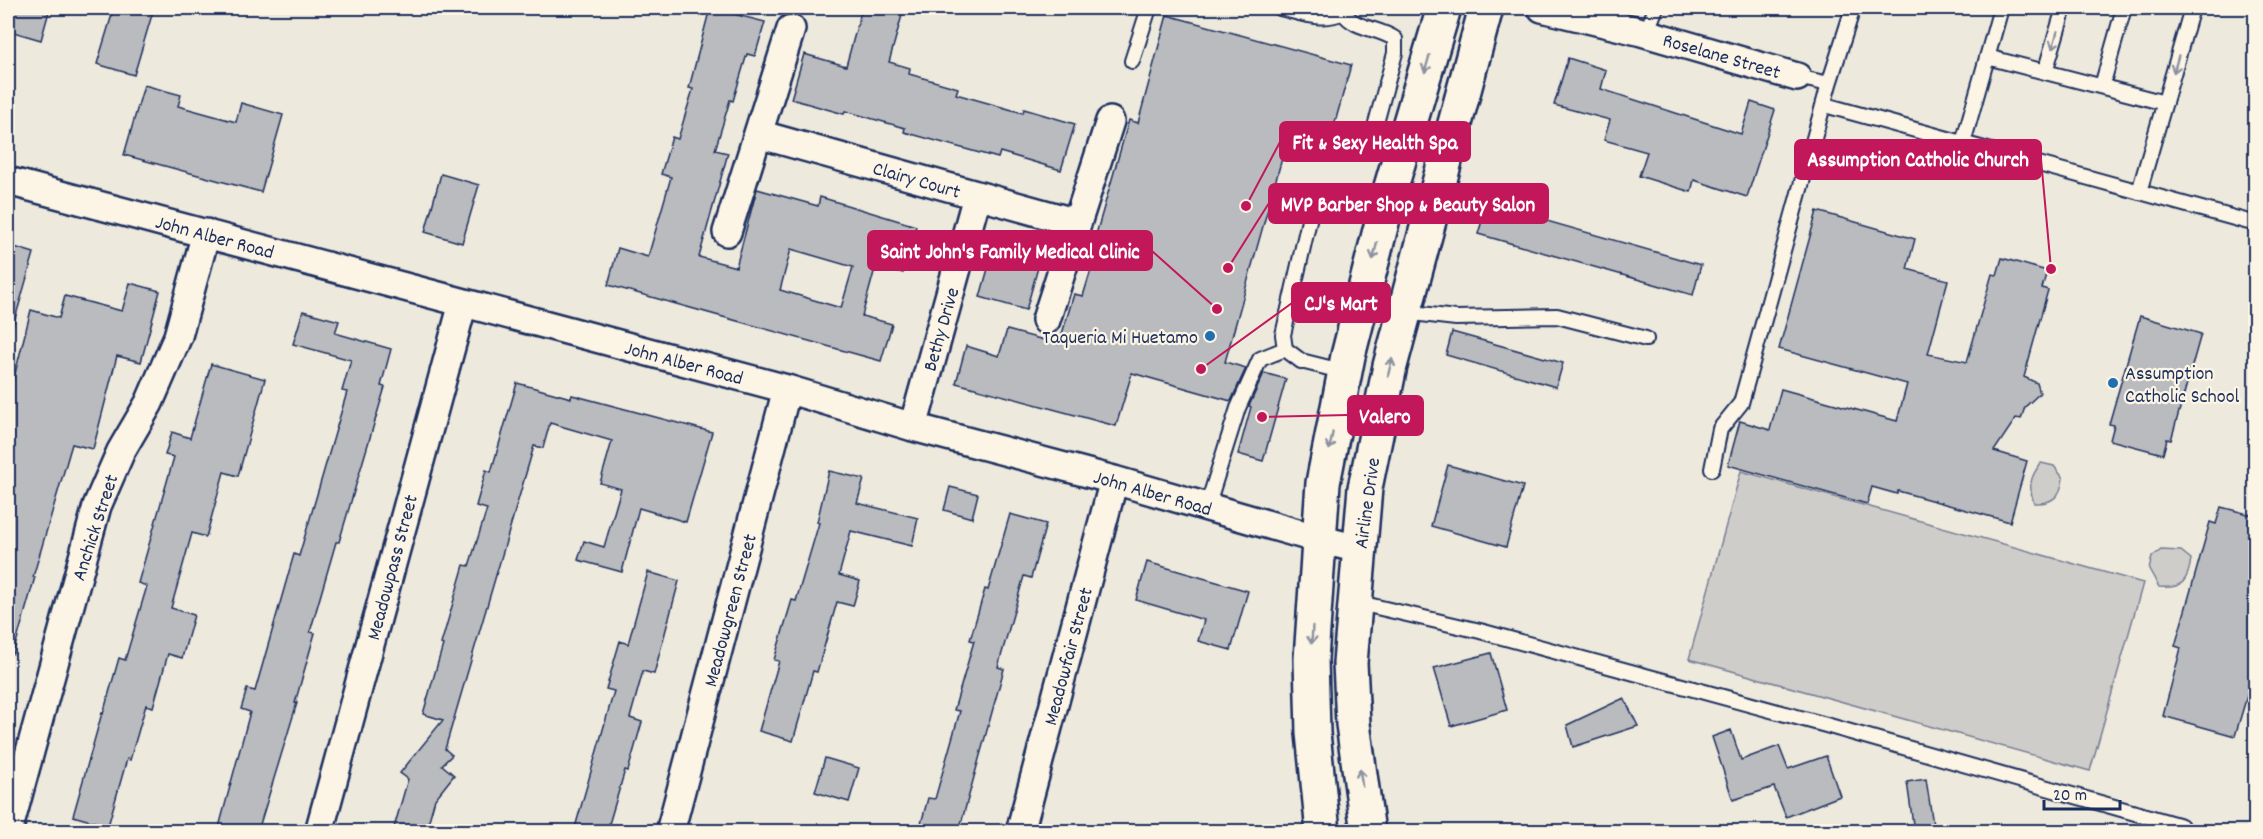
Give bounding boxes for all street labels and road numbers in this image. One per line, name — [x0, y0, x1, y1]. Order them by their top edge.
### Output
street label: Roselane Street — [1659, 28, 1783, 88]
street label: Clairy Court — [869, 156, 963, 208]
street label: John Alber Road — [152, 210, 277, 268]
street label: Bethy Drive — [918, 284, 968, 375]
street label: John Alber Road — [621, 336, 746, 394]
street label: Airline Drive — [1349, 456, 1389, 551]
street label: John Alber Road — [1090, 465, 1215, 525]
street label: Anchick Street — [66, 471, 127, 585]
street label: Meadowpass Street — [361, 492, 427, 644]
street label: Meadowgreen Street — [698, 531, 766, 690]
street label: Meadowfair Street — [1038, 585, 1102, 729]

